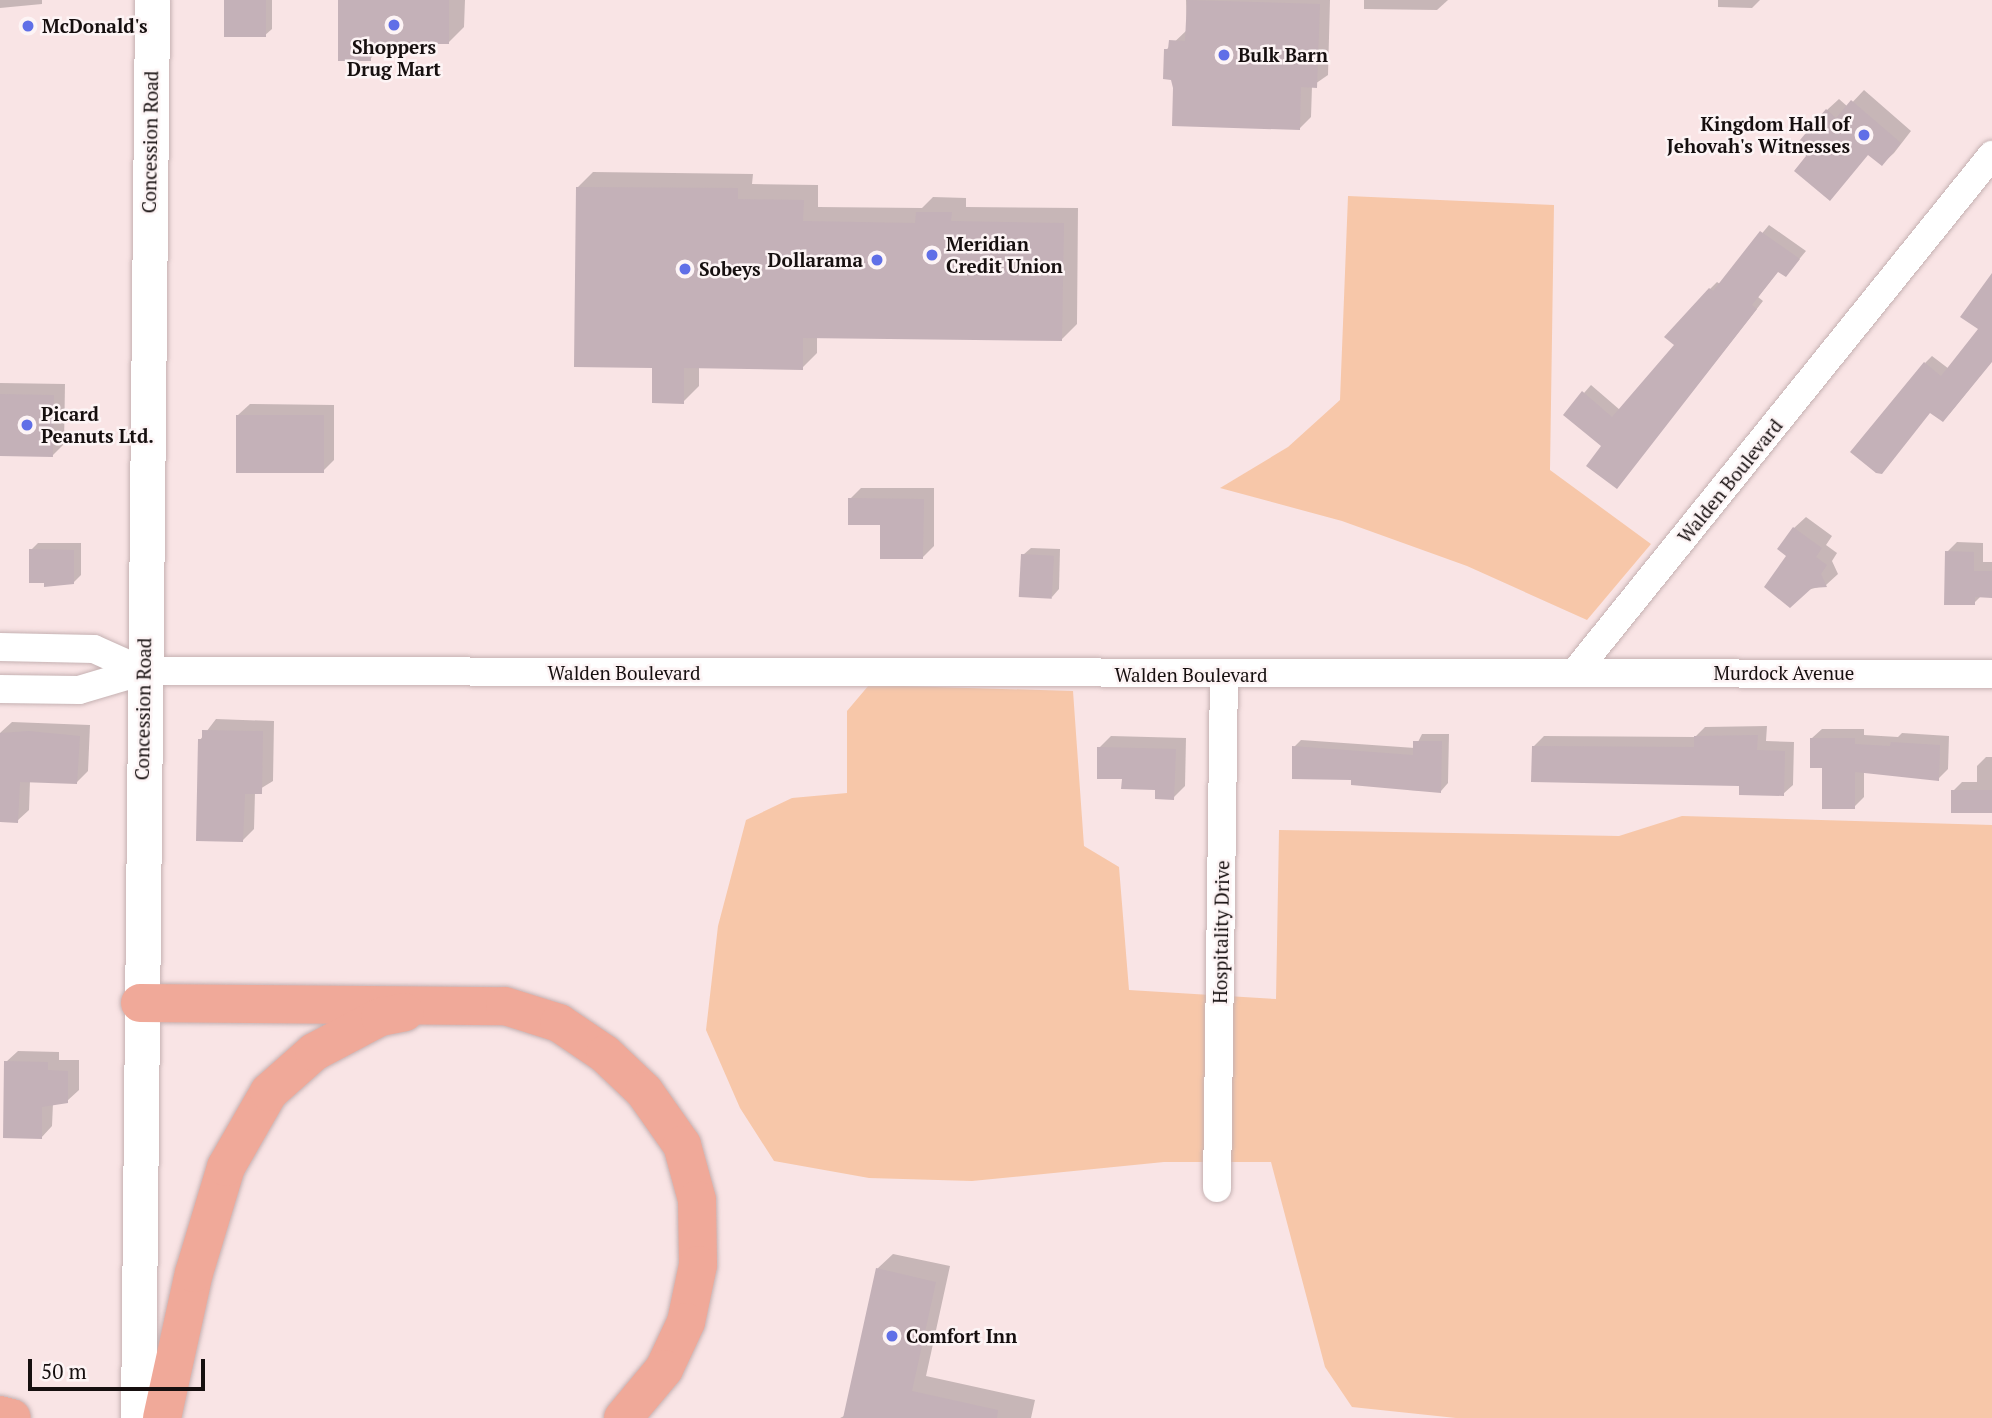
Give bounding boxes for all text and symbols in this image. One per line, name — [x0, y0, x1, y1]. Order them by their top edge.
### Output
place label: McDonald's — [42, 15, 148, 37]
marker: Shoppers Drug Mart — [386, 17, 402, 33]
marker: McDonald's — [20, 18, 36, 34]
place label: Shoppers Drug Mart — [347, 36, 441, 80]
place label: Bulk Barn — [1238, 44, 1328, 66]
marker: Bulk Barn — [1216, 47, 1232, 63]
street label: Concession Road — [137, 71, 163, 213]
place label: Kingdom Hall of Jehovah's Witnesses — [1667, 113, 1850, 157]
marker: Kingdom Hall of Jehovah's Witnesses — [1856, 127, 1872, 143]
place label: Meridian Credit Union — [946, 233, 1063, 277]
marker: Meridian Credit Union — [924, 247, 940, 263]
place label: Dollarama — [768, 249, 863, 271]
marker: Dollarama — [869, 252, 885, 268]
place label: Sobeys — [699, 258, 761, 280]
marker: Sobeys — [677, 261, 693, 277]
place label: Picard Peanuts Ltd. — [41, 403, 154, 447]
street label: Walden Boulevard — [1673, 414, 1787, 548]
marker: Picard Peanuts Ltd. — [19, 417, 35, 433]
street label: Concession Road — [130, 638, 156, 780]
street label: Walden Boulevard — [548, 662, 700, 684]
street label: Murdock Avenue — [1713, 662, 1855, 684]
street label: Walden Boulevard — [1115, 664, 1267, 686]
street label: Hospitality Drive — [1208, 860, 1234, 1004]
place label: Comfort Inn — [906, 1325, 1017, 1347]
marker: Comfort Inn — [884, 1328, 900, 1344]
scale bar — [32, 1344, 208, 1388]
text: 50 m — [41, 1357, 87, 1385]

